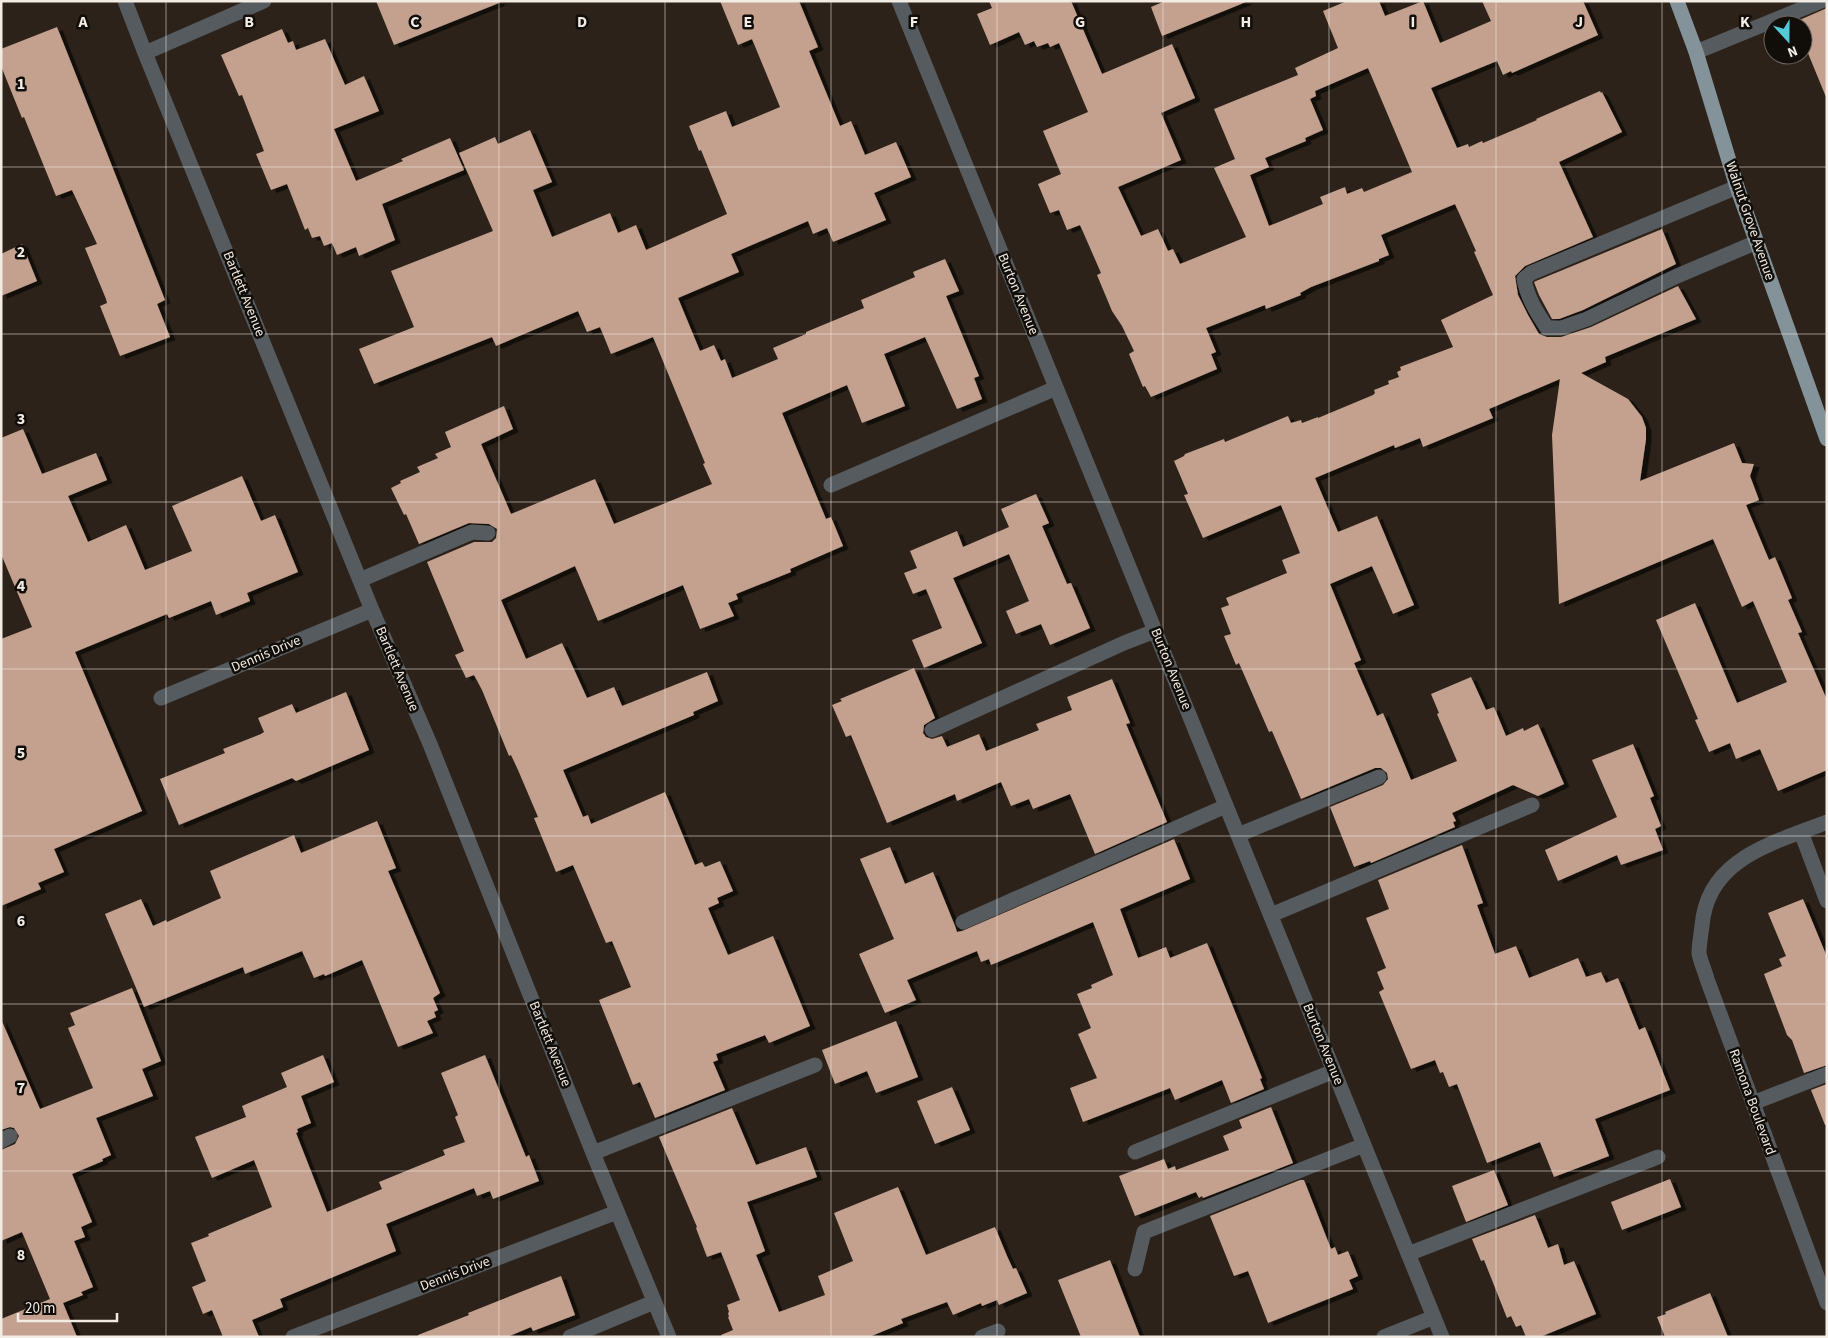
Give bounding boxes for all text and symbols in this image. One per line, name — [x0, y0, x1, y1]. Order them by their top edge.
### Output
text: A — [77, 11, 88, 33]
text: B — [244, 11, 254, 33]
text: C — [410, 11, 420, 33]
text: D — [577, 11, 587, 33]
text: E — [744, 11, 752, 33]
text: F — [910, 11, 918, 33]
text: G — [1075, 11, 1085, 33]
text: H — [1241, 11, 1251, 33]
text: I — [1411, 11, 1415, 33]
text: J — [1575, 11, 1583, 33]
text: K — [1740, 11, 1750, 33]
north arrow — [1763, 15, 1813, 65]
text: N — [1784, 40, 1800, 62]
text: 1 — [17, 73, 25, 95]
street label: Walnut Grove Avenue — [1720, 159, 1780, 283]
text: 2 — [17, 241, 25, 263]
street label: Bartlett Avenue — [218, 248, 270, 340]
street label: Burton Avenue — [993, 250, 1043, 338]
text: 3 — [17, 408, 25, 430]
text: 4 — [17, 575, 26, 597]
street label: Bartlett Avenue — [370, 623, 424, 715]
street label: Burton Avenue — [1146, 625, 1196, 713]
street label: Dennis Drive — [228, 630, 304, 678]
text: 5 — [17, 742, 25, 764]
text: 6 — [17, 910, 25, 932]
street label: Bartlett Avenue — [524, 998, 576, 1090]
street label: Burton Avenue — [1298, 1000, 1348, 1088]
street label: Ramona Boulevard — [1724, 1046, 1780, 1158]
text: 7 — [17, 1077, 25, 1099]
text: 8 — [17, 1244, 25, 1266]
street label: Dennis Drive — [417, 1252, 493, 1296]
scale bar — [18, 1290, 116, 1322]
text: 20 m — [25, 1298, 55, 1319]

